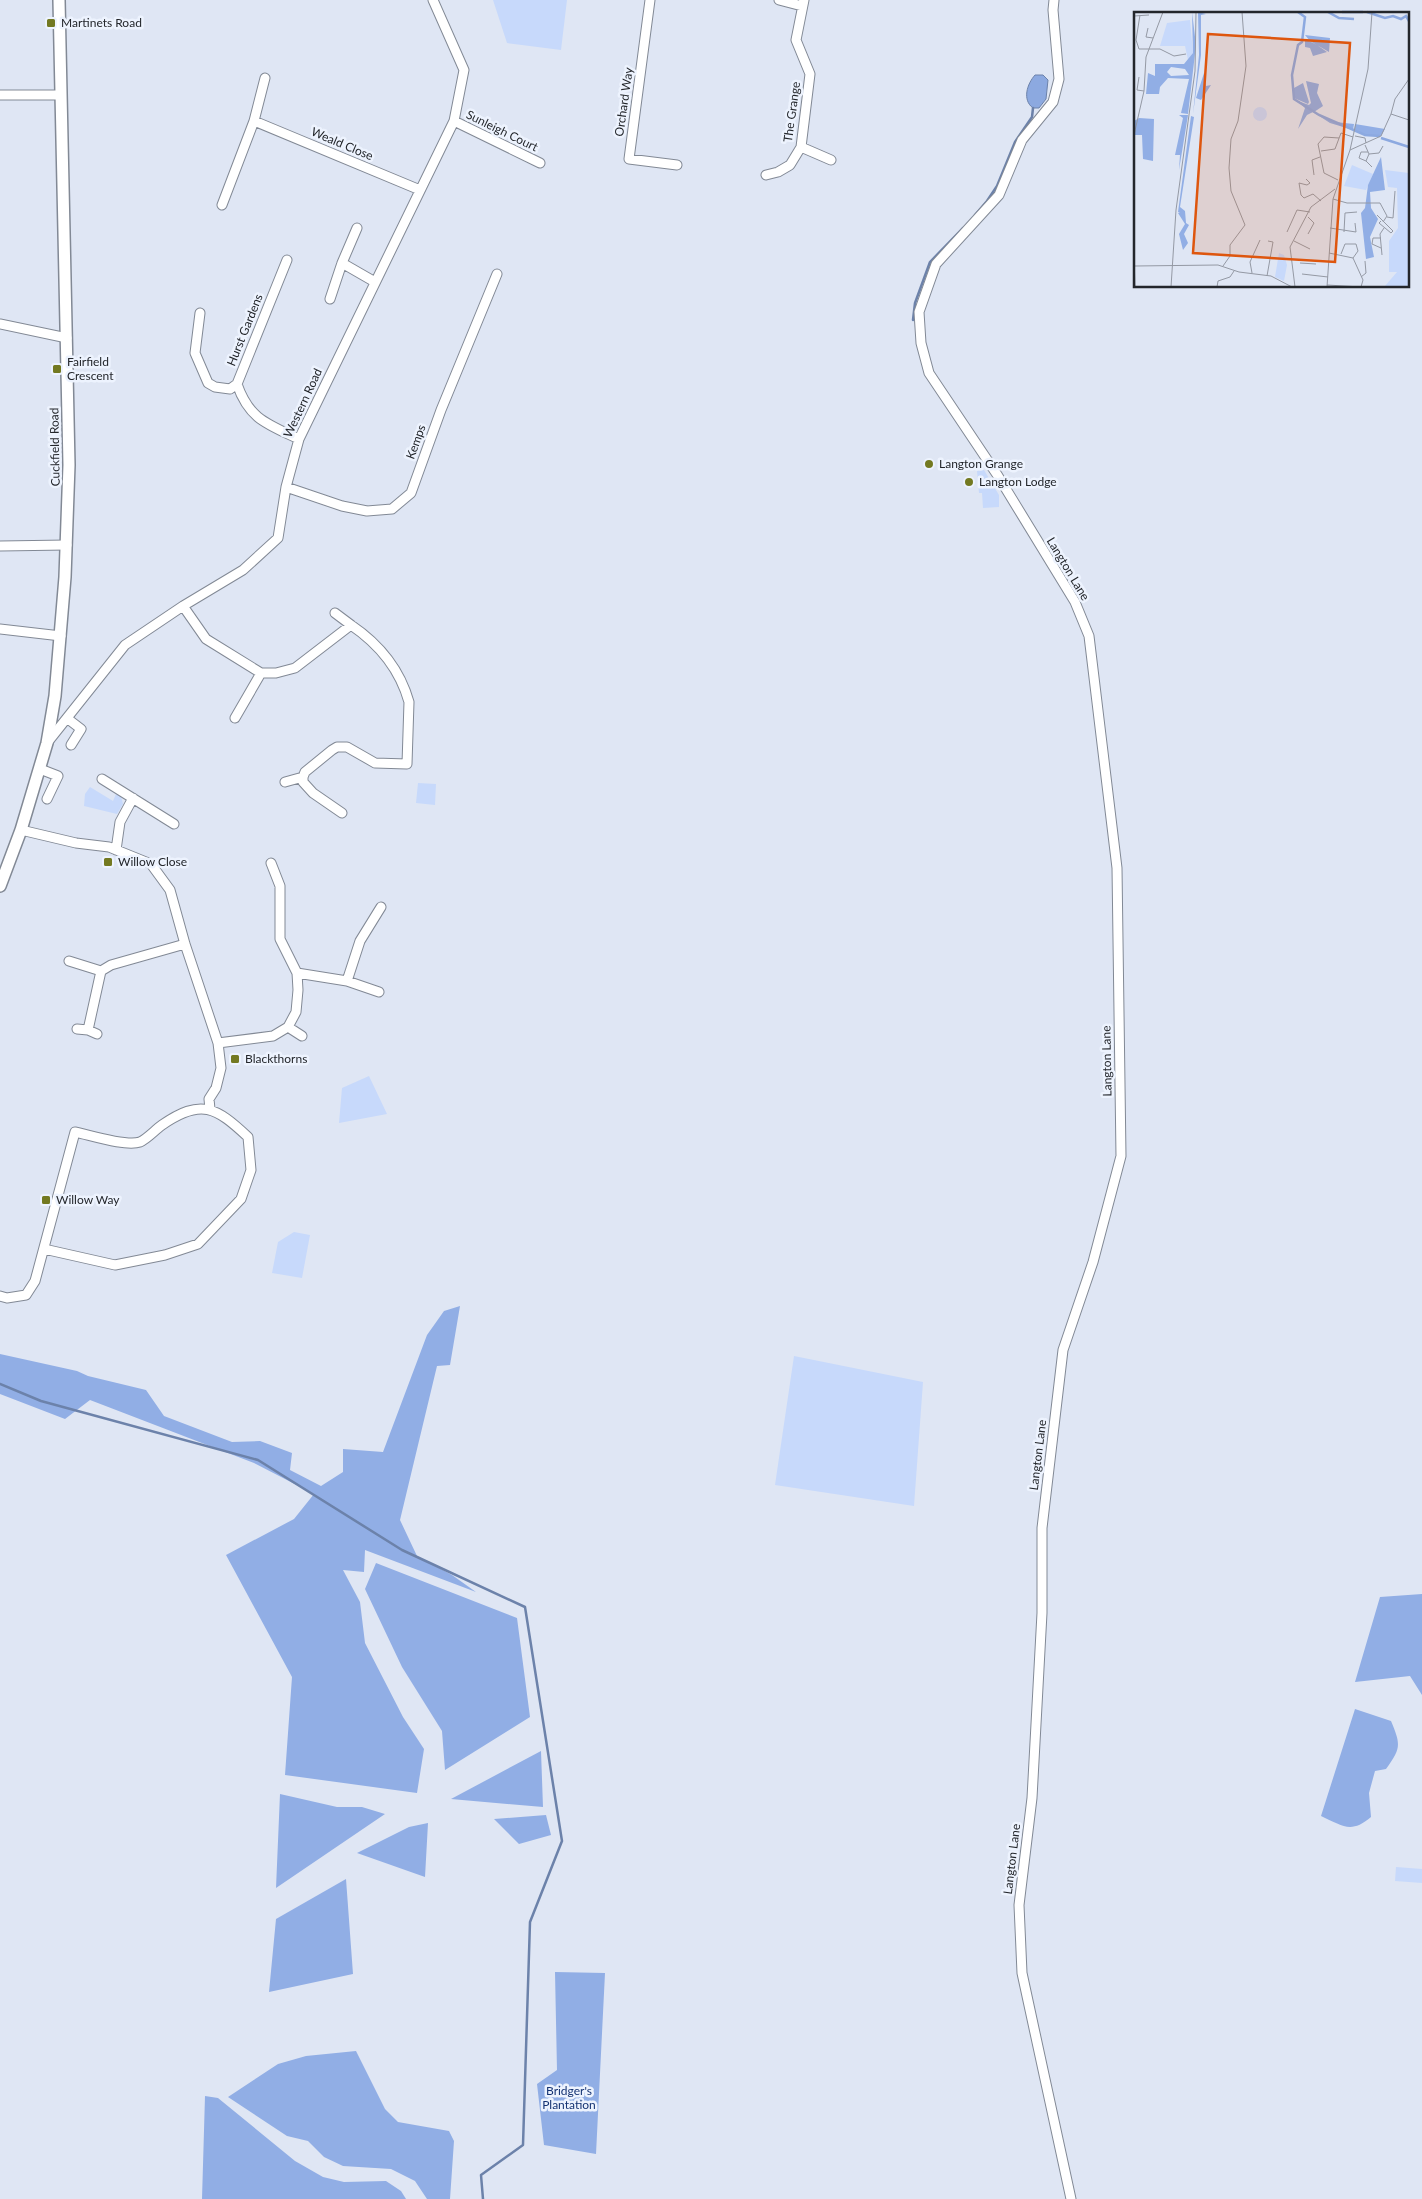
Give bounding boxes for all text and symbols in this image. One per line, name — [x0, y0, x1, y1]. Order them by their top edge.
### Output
inset map — [1134, 12, 1410, 288]
place label: Martinets Road — [61, 15, 142, 30]
marker: Martinets Road — [45, 17, 57, 29]
street label: Orchard Way — [611, 66, 636, 137]
street label: The Grange — [780, 81, 803, 143]
street label: Sunleigh Court — [464, 107, 541, 155]
street label: Weald Close — [309, 124, 375, 163]
street label: Hurst Gardens — [223, 292, 266, 368]
place label: Fairfield Crescent — [67, 354, 114, 383]
marker: Fairfield Crescent — [51, 363, 63, 375]
street label: Western Road — [280, 366, 325, 440]
street label: Cuckfield Road — [46, 407, 63, 487]
street label: Kemps — [402, 423, 429, 461]
place label: Langton Grange — [939, 456, 1023, 471]
marker: Langton Grange — [923, 458, 935, 470]
place label: Langton Lodge — [979, 474, 1057, 489]
marker: Langton Lodge — [963, 476, 975, 488]
street label: Langton Lane — [1044, 534, 1093, 603]
place label: Willow Close — [118, 854, 187, 869]
marker: Willow Close — [102, 856, 114, 868]
street label: Langton Lane — [1098, 1025, 1115, 1097]
place label: Blackthorns — [245, 1051, 307, 1066]
marker: Blackthorns — [229, 1053, 241, 1065]
place label: Willow Way — [56, 1192, 120, 1207]
marker: Willow Way — [40, 1194, 52, 1206]
street label: Langton Lane — [1026, 1419, 1049, 1491]
street label: Langton Lane — [1000, 1823, 1023, 1895]
park label: Bridger's Plantation — [542, 2083, 596, 2112]

